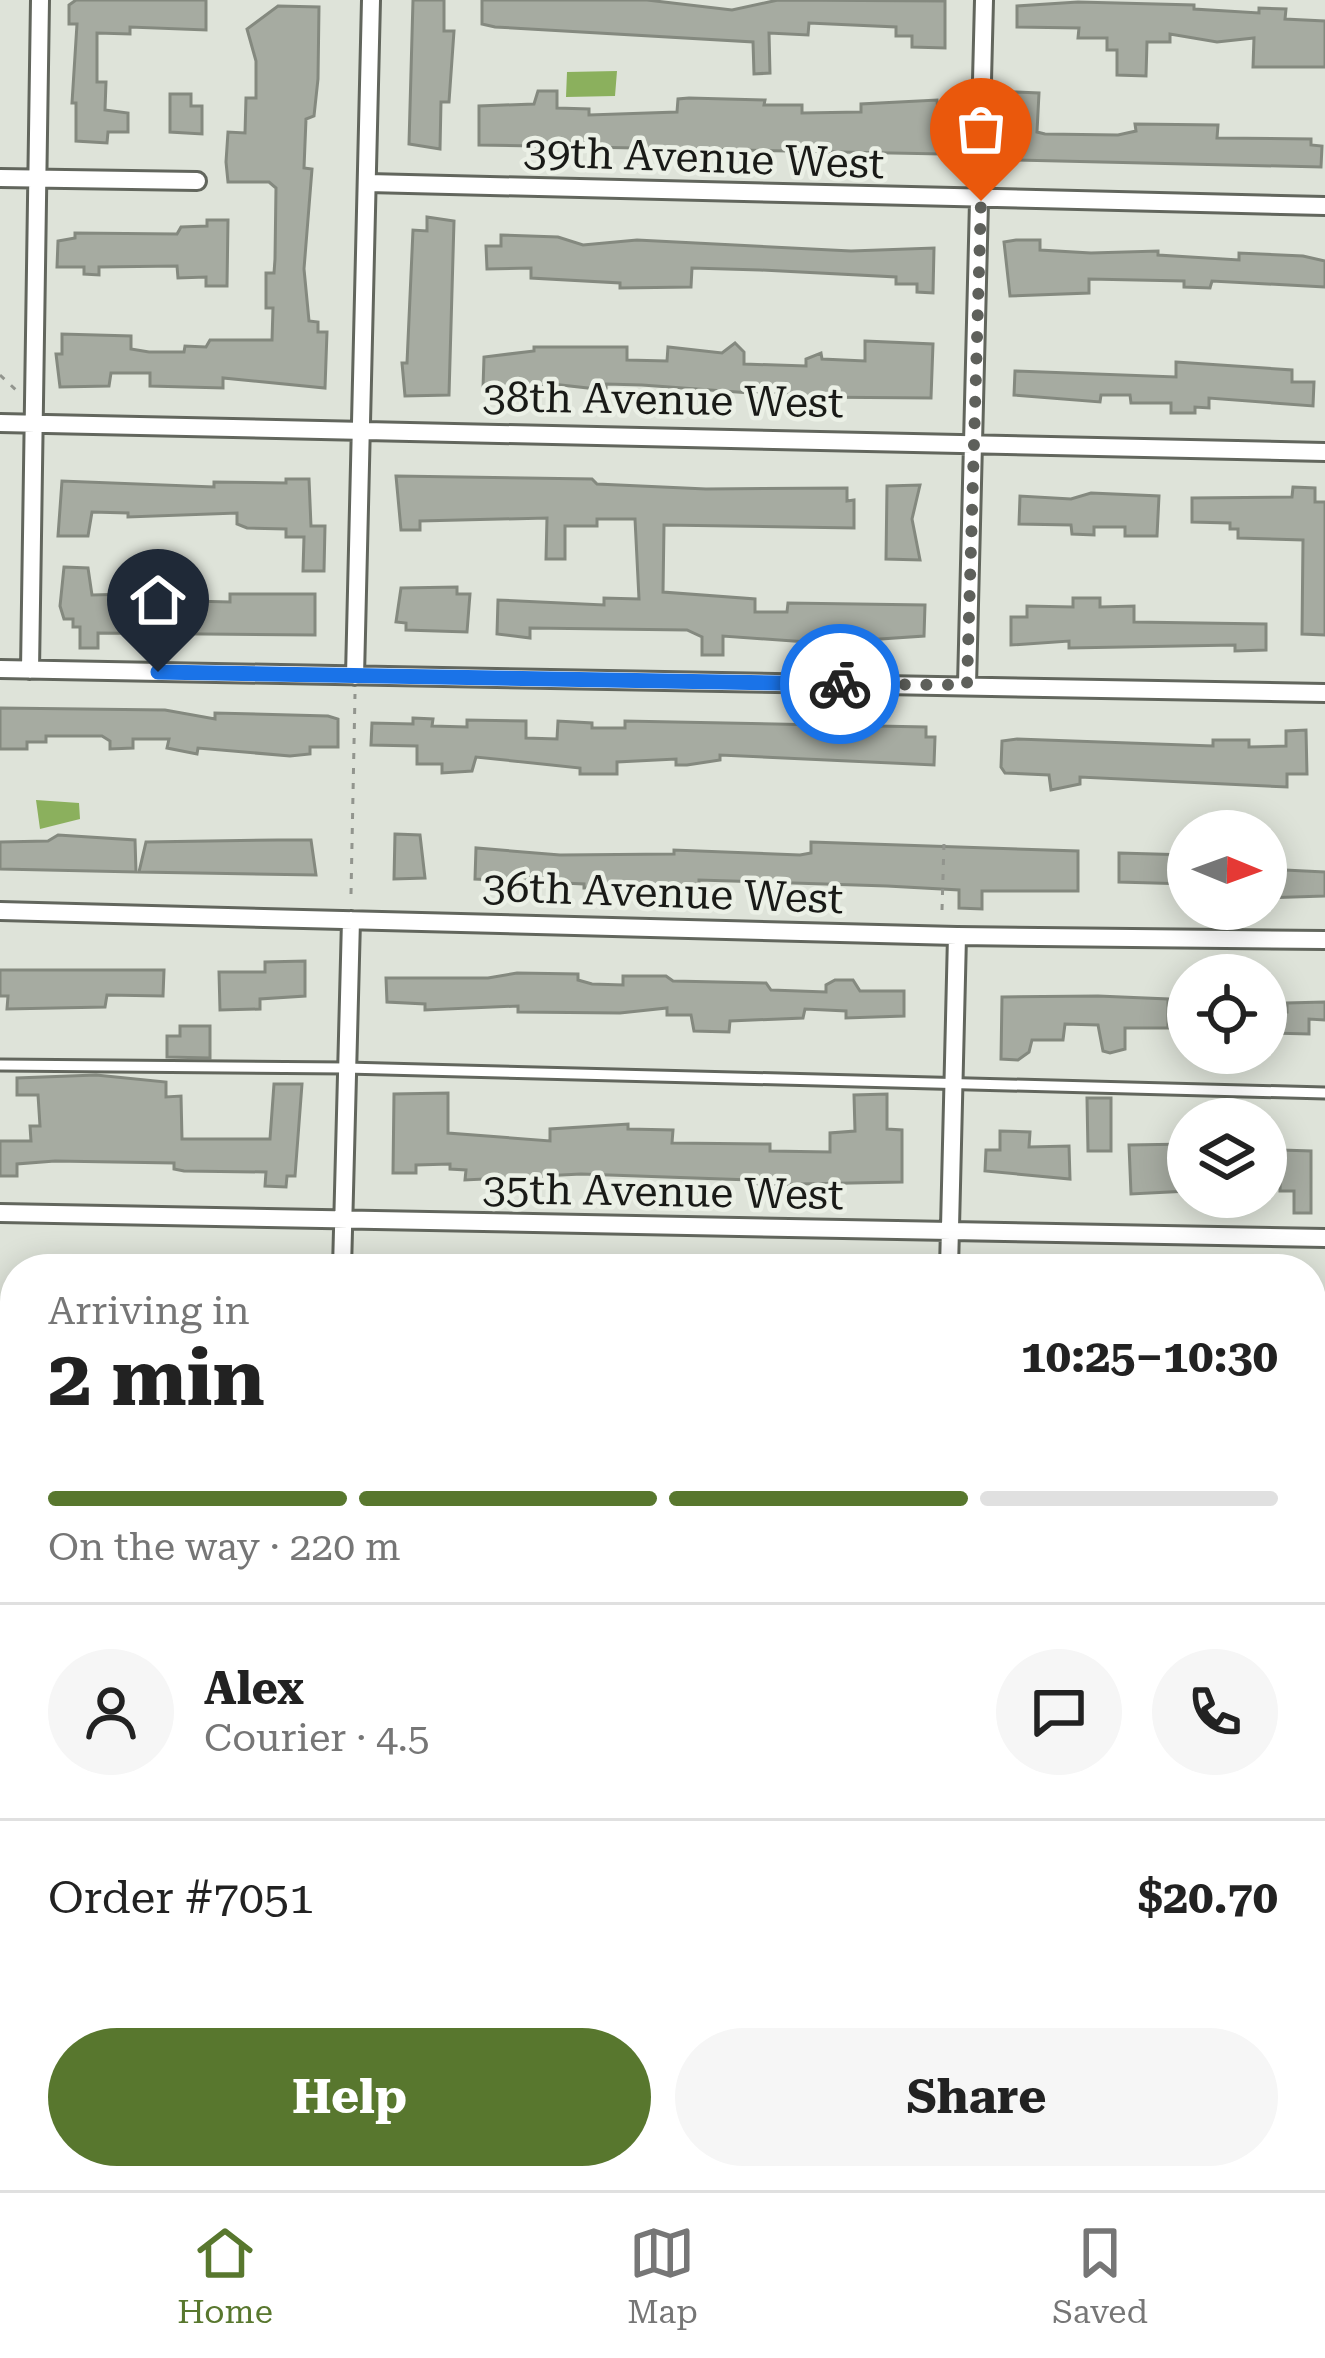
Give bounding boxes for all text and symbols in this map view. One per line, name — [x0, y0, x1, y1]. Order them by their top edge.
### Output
pin — [930, 78, 1032, 201]
icon: bag — [948, 96, 1014, 162]
street label: 39th Avenue West — [523, 127, 885, 188]
street label: 38th Avenue West — [482, 372, 844, 427]
pin — [107, 549, 209, 672]
icon: home — [125, 567, 191, 633]
courier — [780, 624, 900, 744]
icon: bike — [807, 651, 873, 717]
north arrow — [1167, 810, 1287, 930]
map controls — [1167, 810, 1287, 1218]
street label: 36th Avenue West — [482, 862, 844, 923]
button: locate — [1167, 954, 1287, 1074]
button: layers — [1167, 1098, 1287, 1218]
street label: 35th Avenue West — [482, 1164, 844, 1219]
text: Arriving in — [48, 1288, 250, 1334]
text: 10:25–10:30 — [1021, 1330, 1278, 1383]
text: 2 min — [48, 1333, 265, 1424]
text: On the way · 220 m — [48, 1524, 400, 1570]
button: person — [48, 1649, 174, 1775]
button: chat — [996, 1649, 1122, 1775]
button: phone — [1152, 1649, 1278, 1775]
text: Alex — [204, 1662, 304, 1715]
text: Courier · 4.5 — [204, 1715, 430, 1761]
text: Order #7051 — [48, 1871, 314, 1924]
text: $20.70 — [1138, 1871, 1278, 1924]
button: Help — [48, 2028, 651, 2166]
button: Share — [675, 2028, 1278, 2166]
tab: Home — [177, 2220, 273, 2331]
tab: Map — [627, 2220, 698, 2331]
tab: Saved — [1052, 2220, 1148, 2331]

